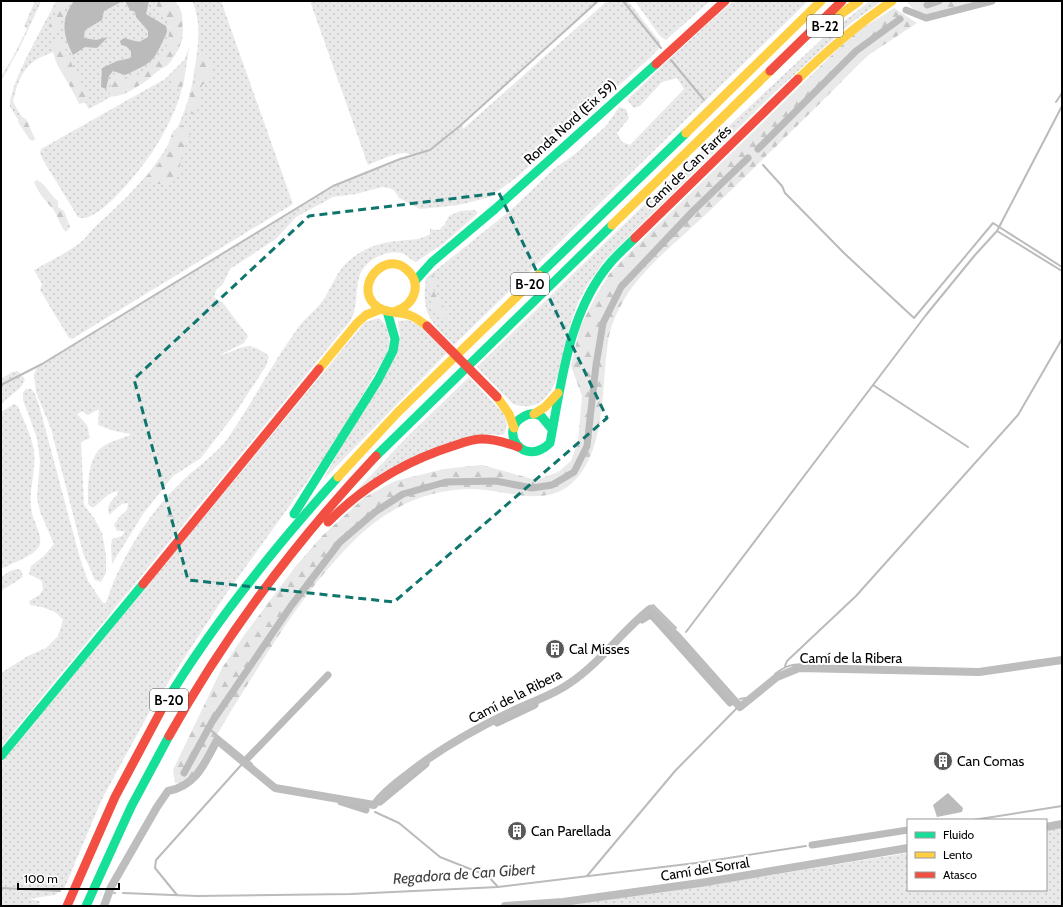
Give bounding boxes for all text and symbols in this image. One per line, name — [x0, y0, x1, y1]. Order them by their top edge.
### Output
road number: B-22 — [807, 15, 843, 37]
street label: Ronda Nord (Eix 59) — [520, 76, 620, 168]
street label: Camí de Can Farrés — [641, 121, 735, 213]
road number: B-20 — [511, 273, 549, 295]
building icon: Cal Misses — [544, 638, 566, 660]
place label: Cal Misses — [569, 640, 630, 658]
street label: Camí de la Ribera — [800, 649, 902, 667]
street label: Camí de la Ribera — [465, 665, 565, 727]
road number: B-20 — [150, 689, 188, 711]
building icon: Can Comas — [932, 750, 954, 772]
place label: Can Comas — [957, 752, 1024, 770]
legend — [907, 819, 1047, 891]
building icon: Can Parellada — [506, 820, 528, 842]
place label: Can Parellada — [531, 822, 611, 840]
text: Fluido — [943, 827, 975, 842]
text: Lento — [943, 847, 973, 862]
street label: Camí del Sorral — [659, 853, 751, 885]
water label: Regadora de Can Gibert — [392, 860, 536, 888]
scale bar — [18, 865, 119, 891]
text: Atasco — [943, 867, 977, 882]
text: 100 m — [24, 871, 58, 886]

